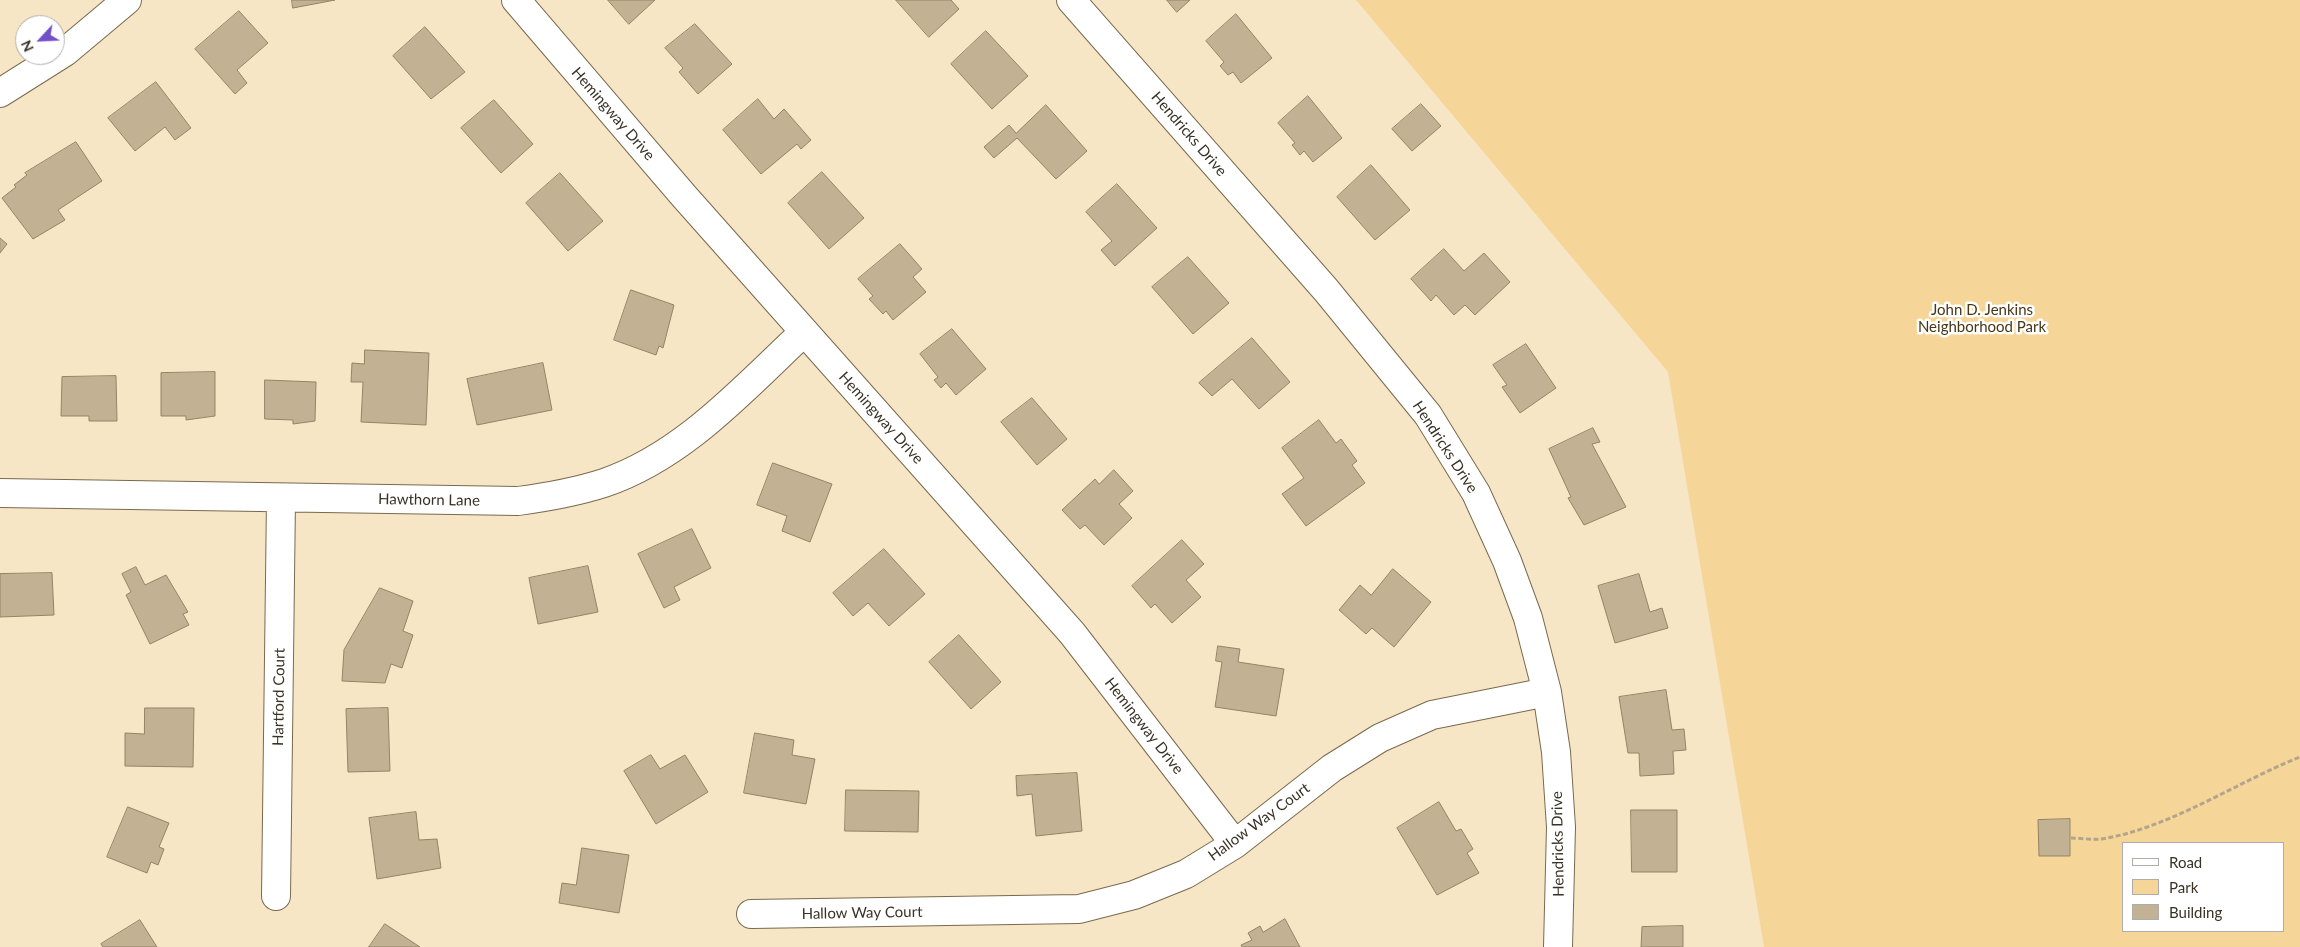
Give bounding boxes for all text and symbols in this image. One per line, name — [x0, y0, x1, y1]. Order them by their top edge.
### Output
north arrow — [15, 15, 65, 65]
text: N — [17, 38, 37, 55]
street label: Hemingway Drive — [568, 64, 658, 164]
street label: Hendricks Drive — [1147, 88, 1231, 180]
park label: John D. Jenkins Neighborhood Park — [1918, 301, 2046, 336]
street label: Hemingway Drive — [835, 368, 927, 468]
street label: Hendricks Drive — [1409, 398, 1481, 496]
street label: Hawthorn Lane — [378, 490, 480, 510]
street label: Hartford Court — [269, 648, 289, 746]
street label: Hemingway Drive — [1101, 674, 1187, 778]
street label: Hallow Way Court — [1205, 779, 1313, 865]
street label: Hendricks Drive — [1548, 791, 1568, 897]
legend — [2122, 842, 2285, 932]
text: Road — [2169, 853, 2202, 871]
text: Park — [2169, 878, 2198, 896]
street label: Hallow Way Court — [801, 903, 923, 923]
text: Building — [2169, 903, 2222, 921]

